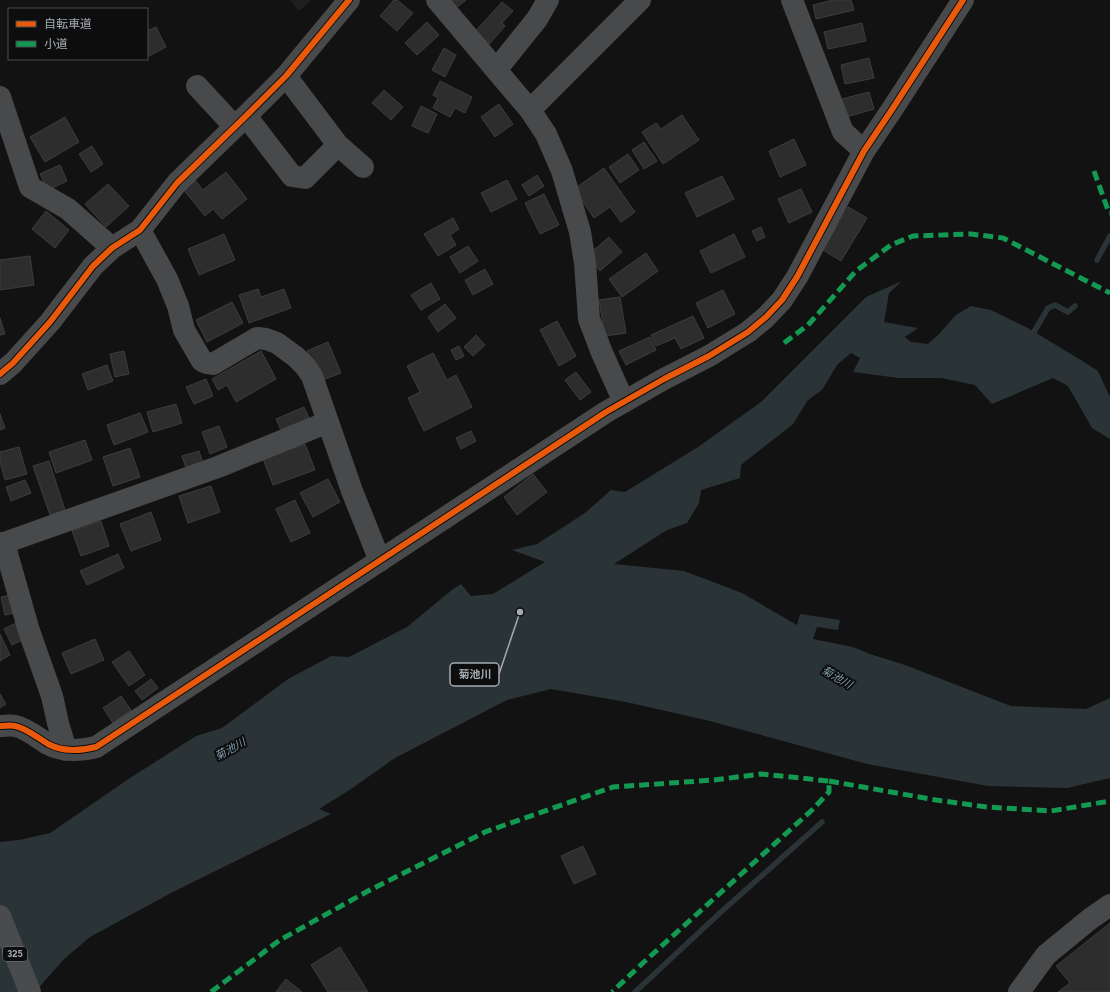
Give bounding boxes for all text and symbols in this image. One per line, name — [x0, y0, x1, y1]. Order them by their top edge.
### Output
legend — [8, 8, 148, 60]
text: 自転車道 — [44, 17, 92, 31]
text: 小道 — [44, 37, 68, 51]
callout: 菊池川 — [450, 663, 499, 686]
water label: 菊池川 — [819, 664, 855, 692]
text: 菊池川 — [459, 668, 492, 681]
water label: 菊池川 — [213, 735, 249, 763]
road number: 325 — [3, 947, 27, 961]

